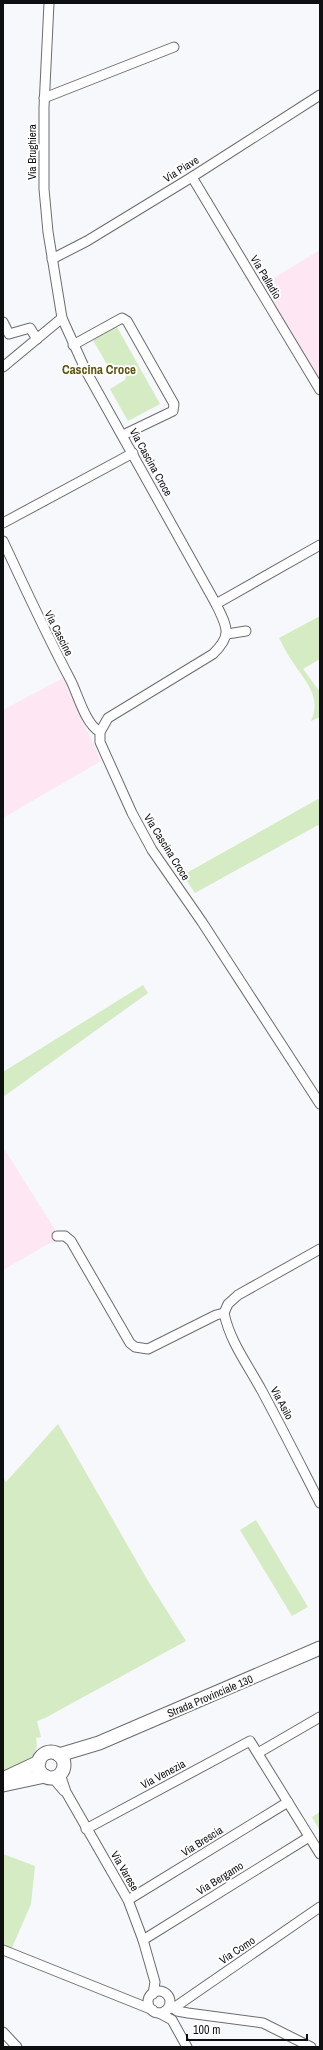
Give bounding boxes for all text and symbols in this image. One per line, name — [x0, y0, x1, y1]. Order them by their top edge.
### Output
street label: Via Brughiera — [25, 124, 39, 180]
street label: Via Piave — [161, 153, 201, 185]
street label: Via Palladio — [248, 253, 284, 301]
district label: Cascina Croce — [62, 361, 136, 378]
street label: Via Cascina Croce — [127, 426, 175, 498]
street label: Via Cascine — [42, 608, 76, 658]
street label: Via Cascina Croce — [141, 811, 193, 883]
street label: Via Asilo — [267, 1384, 297, 1422]
street label: Strada Provinciale 130 — [165, 1672, 255, 1720]
street label: Via Venezia — [138, 1756, 188, 1792]
street label: Via Brescia — [179, 1823, 225, 1859]
street label: Via Varese — [108, 1849, 142, 1893]
street label: Via Bergamo — [194, 1858, 246, 1898]
street label: Via Como — [217, 1933, 257, 1967]
scale bar — [187, 2016, 307, 2042]
text: 100 m — [193, 2022, 220, 2038]

